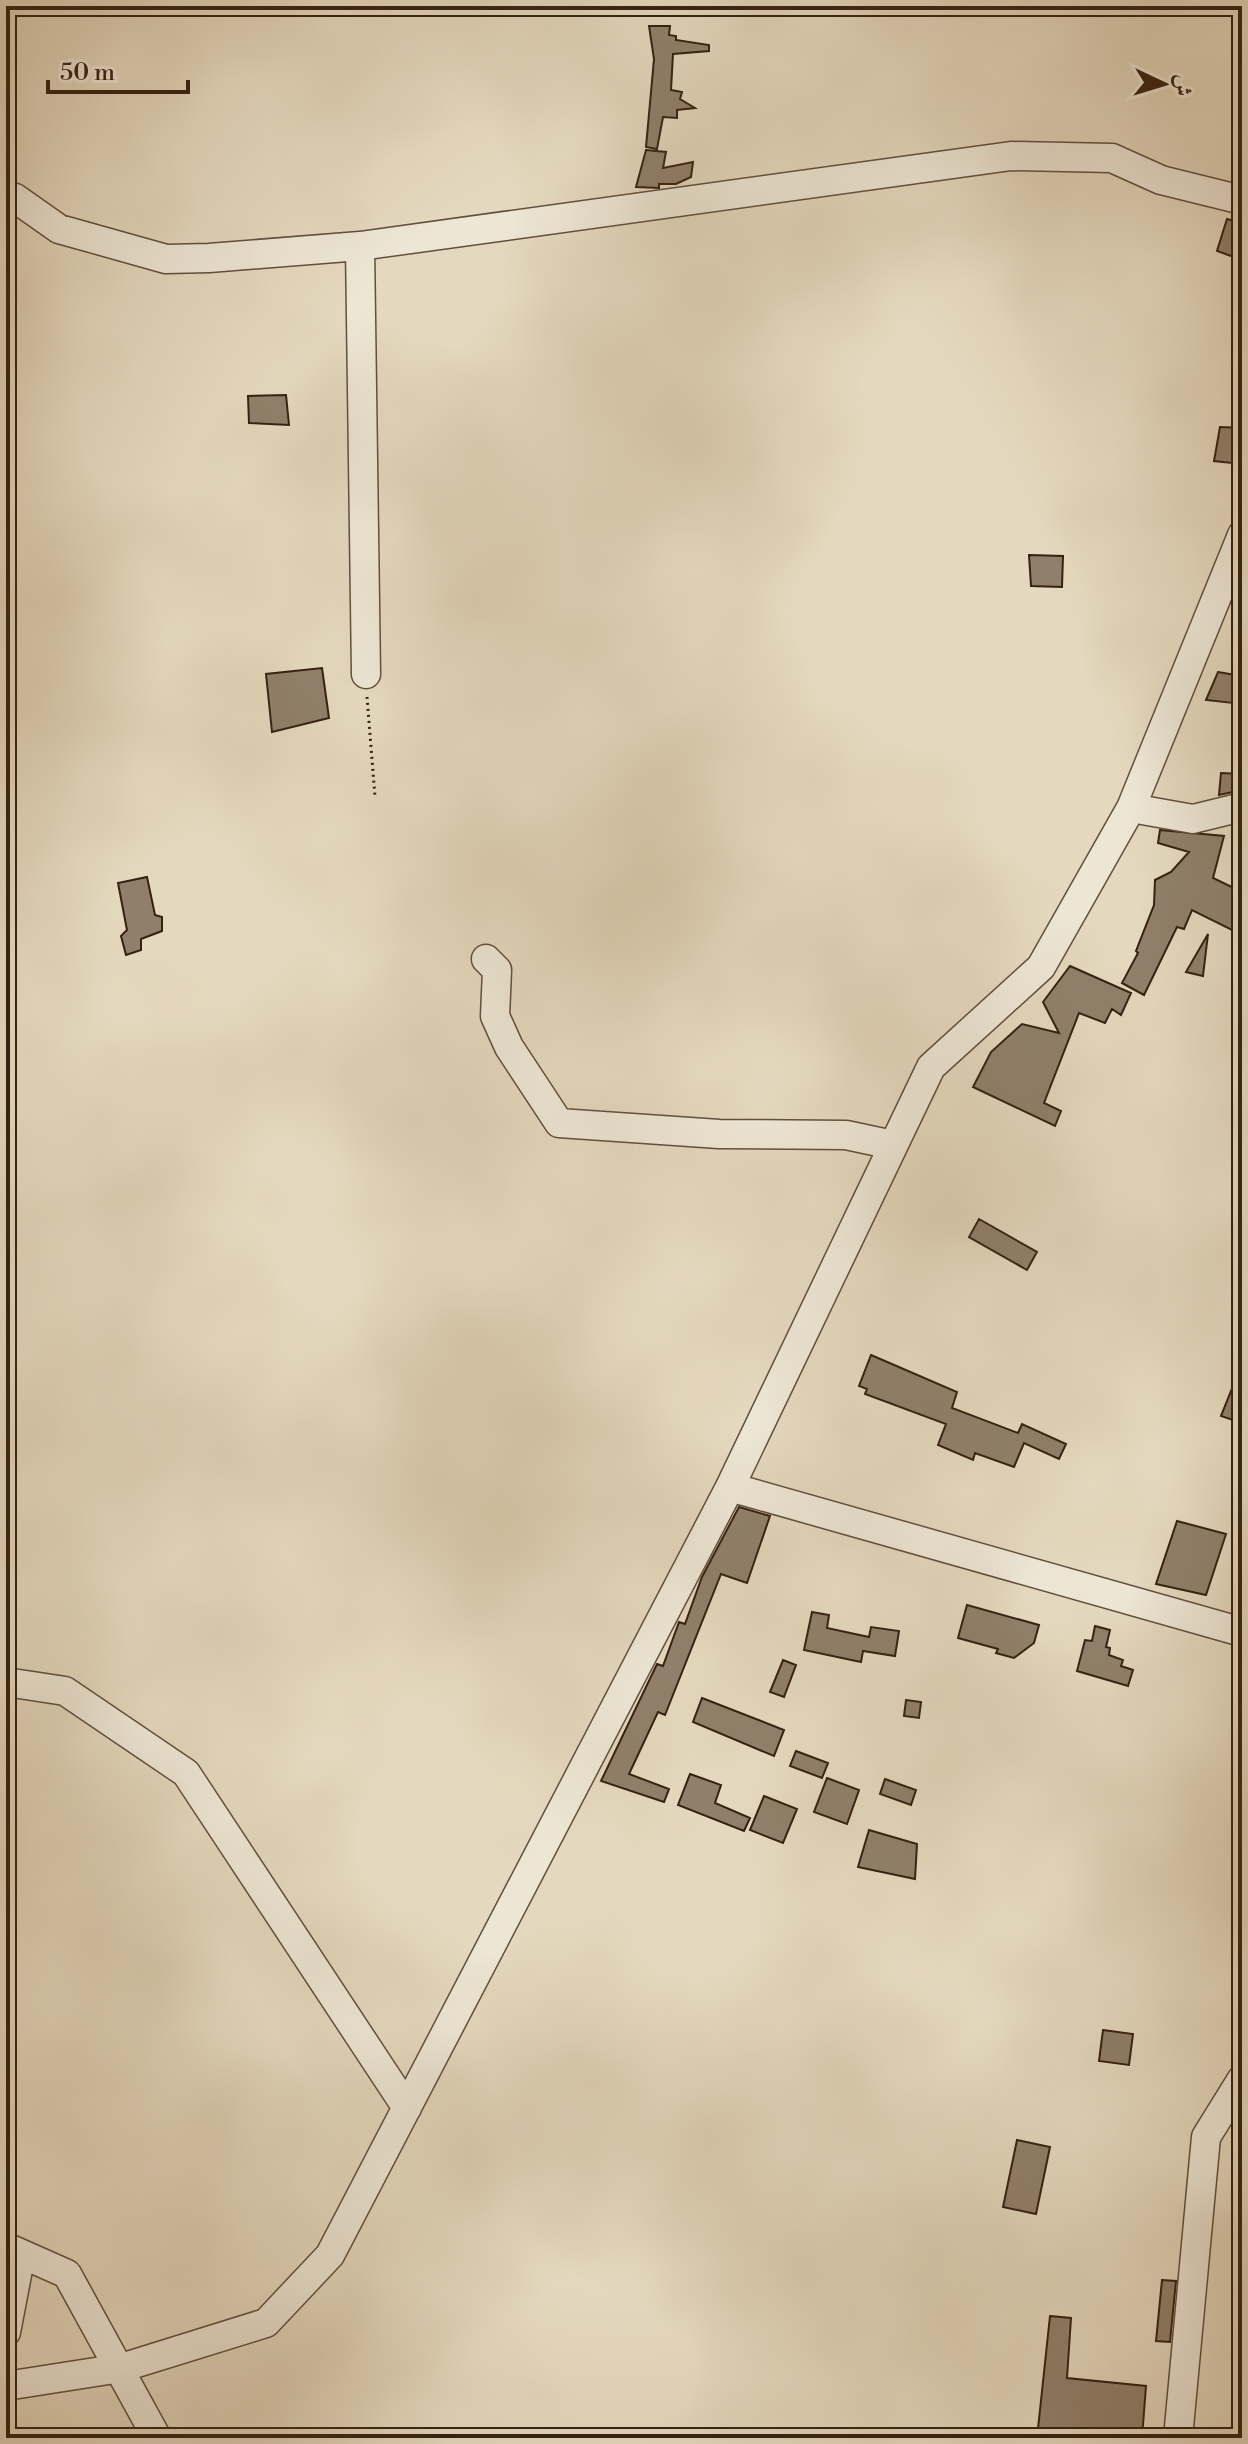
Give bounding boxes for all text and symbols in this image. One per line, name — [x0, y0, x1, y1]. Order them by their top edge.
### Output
scale bar — [48, 44, 188, 94]
north arrow — [1124, 44, 1204, 124]
text: 50 m — [60, 58, 115, 88]
text: ش — [1168, 73, 1197, 97]

